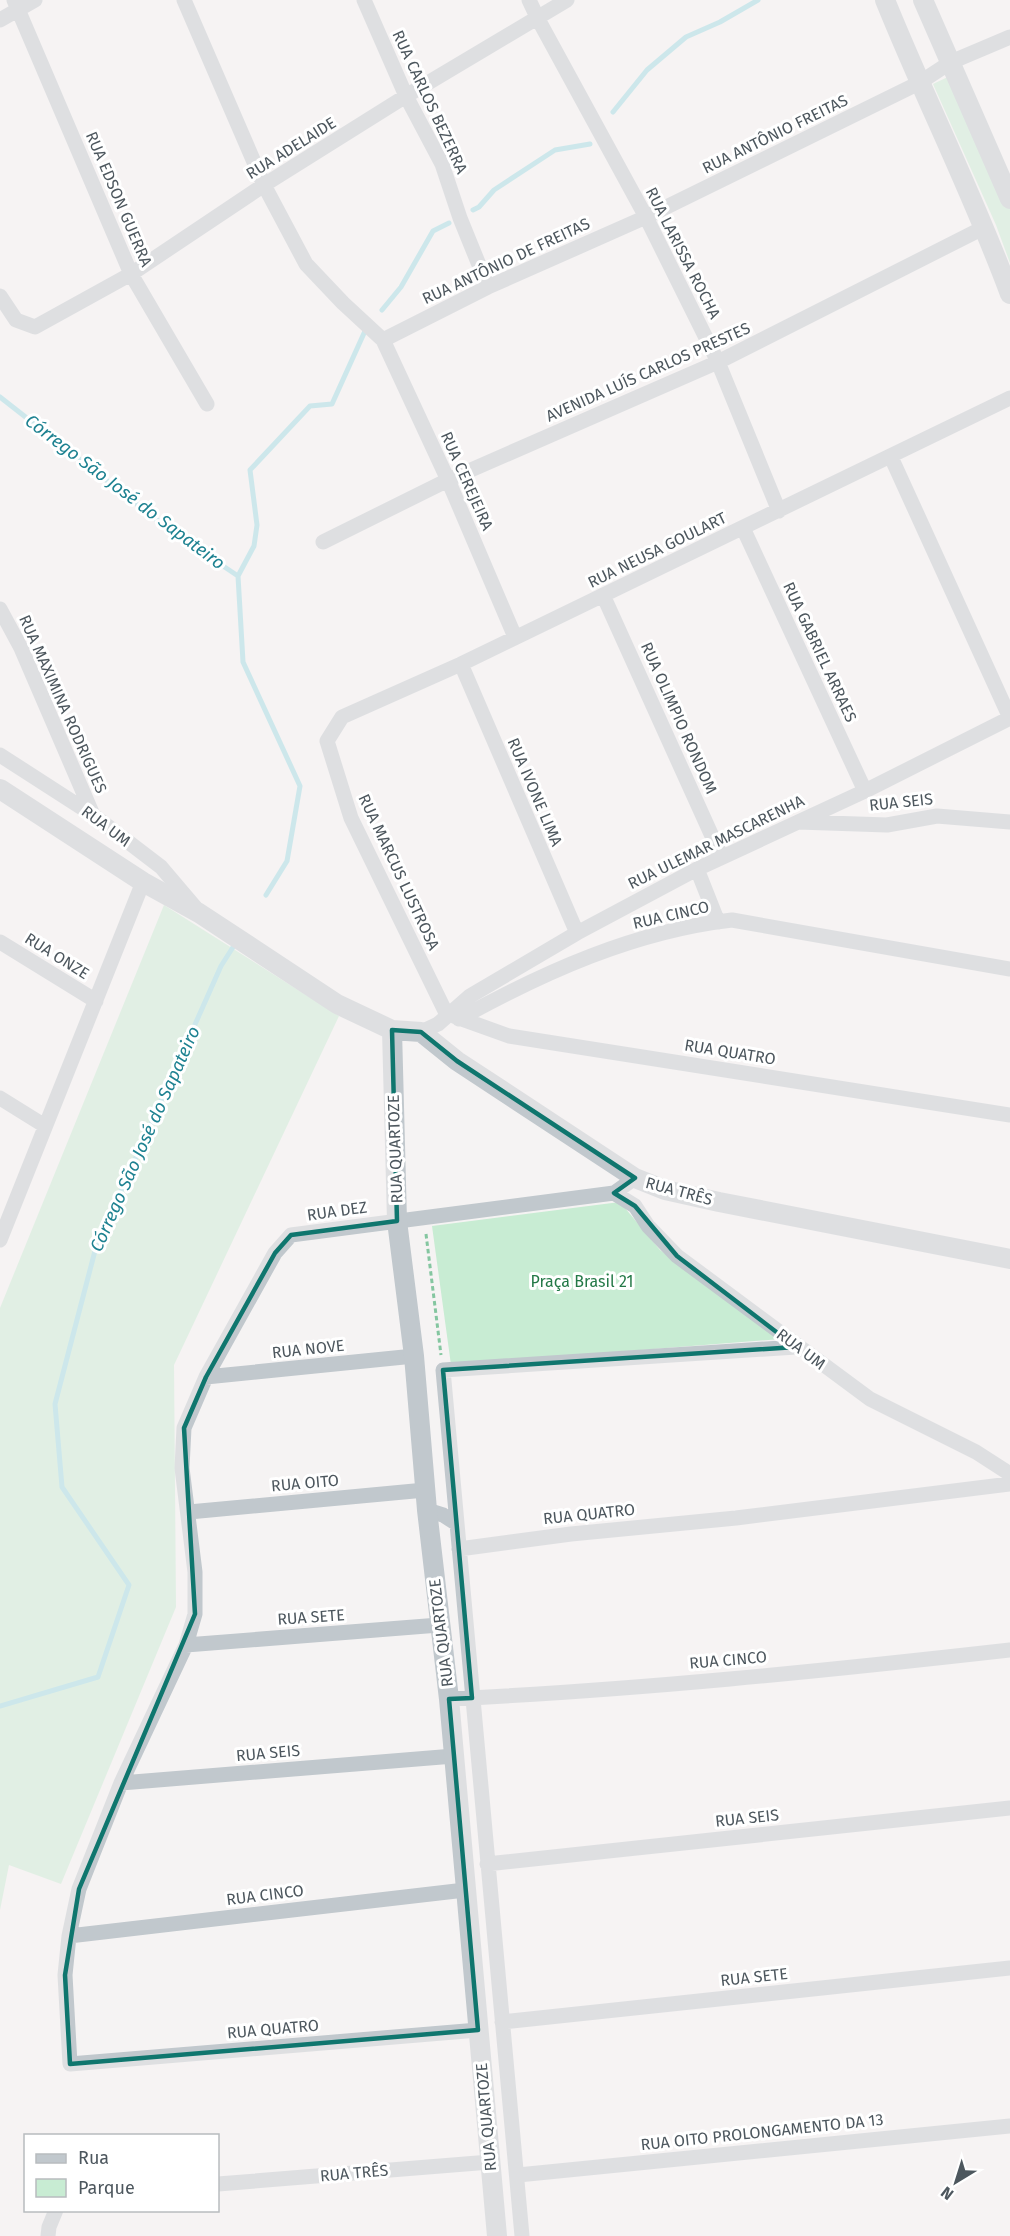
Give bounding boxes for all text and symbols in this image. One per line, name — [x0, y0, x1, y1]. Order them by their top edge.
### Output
street label: RUA CARLOS BEZERRA — [388, 27, 472, 177]
street label: RUA ANTÔNIO FREITAS — [699, 89, 851, 177]
street label: RUA ADELAIDE — [243, 113, 339, 183]
street label: RUA EDSON GUERRA — [82, 129, 156, 270]
street label: RUA LARISSA ROCHA — [642, 184, 725, 323]
street label: RUA ANTÔNIO DE FREITAS — [419, 213, 593, 308]
street label: AVENIDA LUÍS CARLOS PRESTES — [542, 317, 753, 426]
water label: Córrego São José do Sapateiro — [21, 410, 229, 574]
street label: RUA CEREJEIRA — [437, 429, 498, 534]
street label: RUA NEUSA GOULART — [585, 508, 730, 592]
street label: RUA GABRIEL ARRAES — [779, 579, 861, 725]
street label: RUA MAXIMINA RODRIGUES — [15, 612, 111, 796]
street label: RUA OLIMPIO RONDOM — [637, 639, 721, 797]
street label: RUA IVONE LIMA — [504, 735, 567, 850]
street label: RUA SEIS — [868, 789, 934, 815]
street label: RUA MARCUS LUSTROSA — [354, 791, 444, 954]
street label: RUA ULEMAR MASCARENHA — [625, 791, 808, 893]
street label: RUA UM — [78, 801, 134, 851]
street label: RUA CINCO — [631, 897, 711, 933]
street label: RUA ONZE — [21, 929, 93, 983]
water label: Córrego São José do Sapateiro — [85, 1023, 205, 1255]
street label: RUA QUATRO — [683, 1035, 777, 1069]
street label: RUA QUARTOZE — [384, 1094, 406, 1204]
street label: RUA TRÊS — [643, 1172, 715, 1209]
street label: RUA DEZ — [306, 1197, 368, 1225]
park label: Praça Brasil 21 — [531, 1272, 633, 1292]
street label: RUA UM — [773, 1324, 829, 1374]
street label: RUA NOVE — [271, 1336, 345, 1362]
street label: RUA OITO — [270, 1471, 340, 1495]
street label: RUA QUATRO — [542, 1500, 636, 1528]
street label: RUA QUARTOZE — [425, 1578, 457, 1688]
street label: RUA SETE — [277, 1605, 345, 1629]
street label: RUA CINCO — [688, 1647, 768, 1673]
street label: RUA SEIS — [235, 1741, 301, 1765]
street label: RUA SEIS — [714, 1805, 780, 1831]
street label: RUA CINCO — [225, 1881, 305, 1909]
street label: RUA SETE — [719, 1964, 789, 1990]
street label: RUA QUATRO — [226, 2016, 320, 2042]
street label: RUA QUARTOZE — [472, 2062, 500, 2172]
street label: RUA OITO PROLONGAMENTO DA 13 — [640, 2110, 884, 2154]
legend — [24, 2134, 219, 2212]
text: Rua — [78, 2147, 109, 2169]
north arrow — [926, 2152, 986, 2212]
street label: RUA TRÊS — [319, 2160, 389, 2185]
text: Parque — [78, 2177, 135, 2199]
text: N — [937, 2183, 957, 2204]

